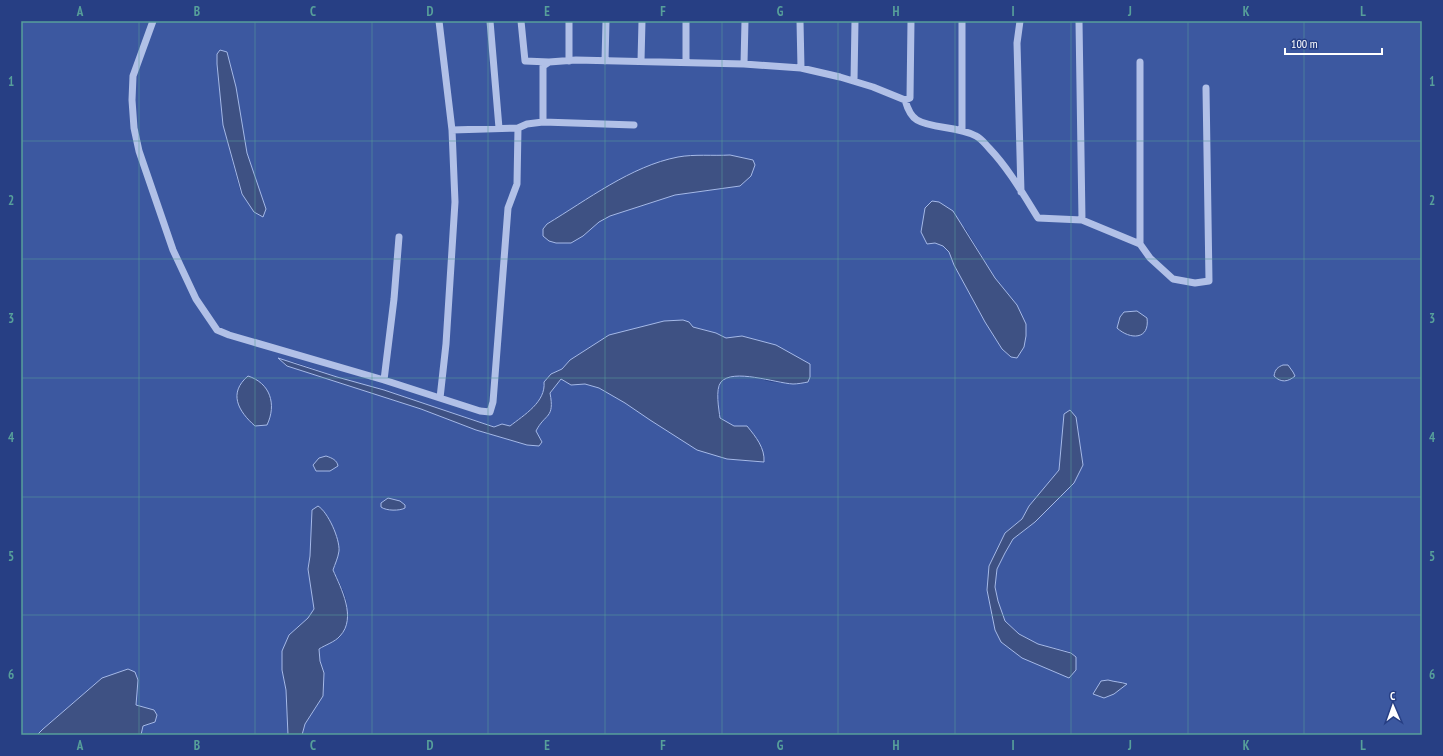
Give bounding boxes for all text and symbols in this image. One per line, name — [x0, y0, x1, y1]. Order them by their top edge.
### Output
text: A — [76, 3, 84, 20]
text: B — [194, 3, 200, 20]
text: C — [310, 3, 316, 20]
text: D — [427, 3, 434, 20]
text: E — [544, 3, 550, 20]
text: F — [660, 3, 666, 20]
text: G — [777, 3, 784, 20]
text: H — [893, 3, 900, 20]
text: I — [1011, 3, 1015, 20]
text: J — [1127, 3, 1132, 20]
text: K — [1243, 3, 1250, 20]
text: L — [1360, 3, 1366, 20]
scale bar — [1285, 30, 1382, 56]
text: 100 m — [1291, 36, 1318, 51]
text: 1 — [8, 73, 14, 90]
text: 1 — [1429, 73, 1435, 90]
text: 2 — [8, 192, 14, 209]
text: 2 — [1429, 192, 1435, 209]
text: 3 — [8, 310, 14, 327]
text: 3 — [1429, 310, 1435, 327]
text: 4 — [8, 429, 15, 446]
text: 4 — [1429, 429, 1436, 446]
text: 5 — [8, 548, 14, 565]
text: 5 — [1429, 548, 1435, 565]
text: 6 — [8, 666, 14, 683]
text: 6 — [1429, 666, 1435, 683]
north arrow — [1373, 686, 1413, 726]
text: С — [1390, 689, 1395, 703]
text: A — [76, 737, 84, 754]
text: B — [194, 737, 200, 754]
text: C — [310, 737, 316, 754]
text: D — [427, 737, 434, 754]
text: E — [544, 737, 550, 754]
text: F — [660, 737, 666, 754]
text: G — [777, 737, 784, 754]
text: H — [893, 737, 900, 754]
text: I — [1011, 737, 1015, 754]
text: J — [1127, 737, 1132, 754]
text: K — [1243, 737, 1250, 754]
text: L — [1360, 737, 1366, 754]

